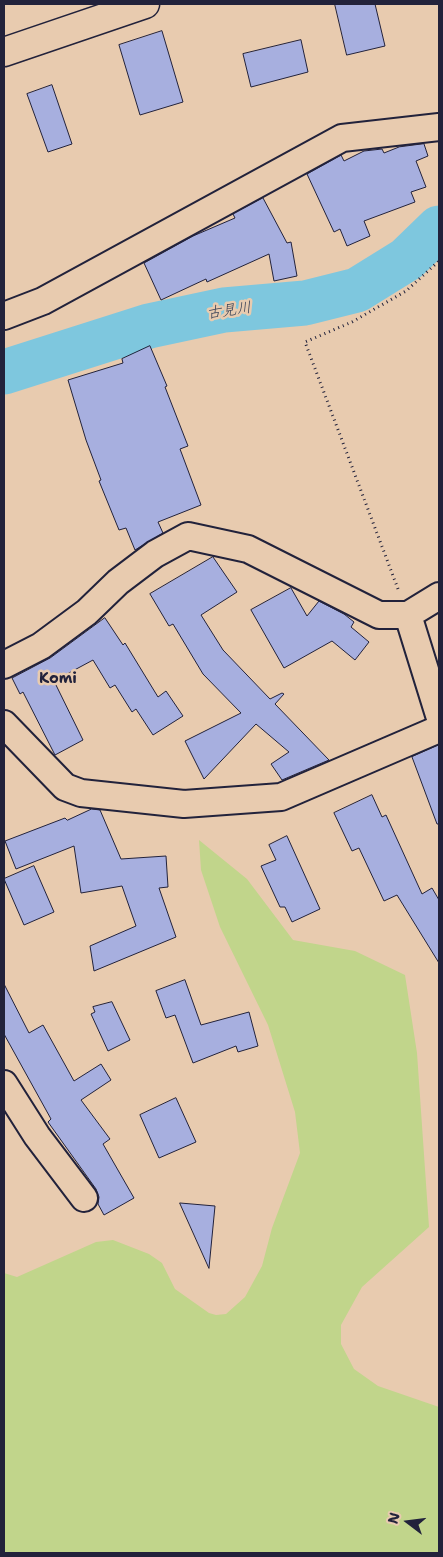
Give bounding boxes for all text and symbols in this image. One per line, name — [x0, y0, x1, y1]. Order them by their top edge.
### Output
water label: 古見川 — [205, 299, 253, 323]
district label: Komi — [39, 670, 77, 688]
north arrow — [383, 1497, 433, 1547]
text: N — [383, 1510, 404, 1526]

